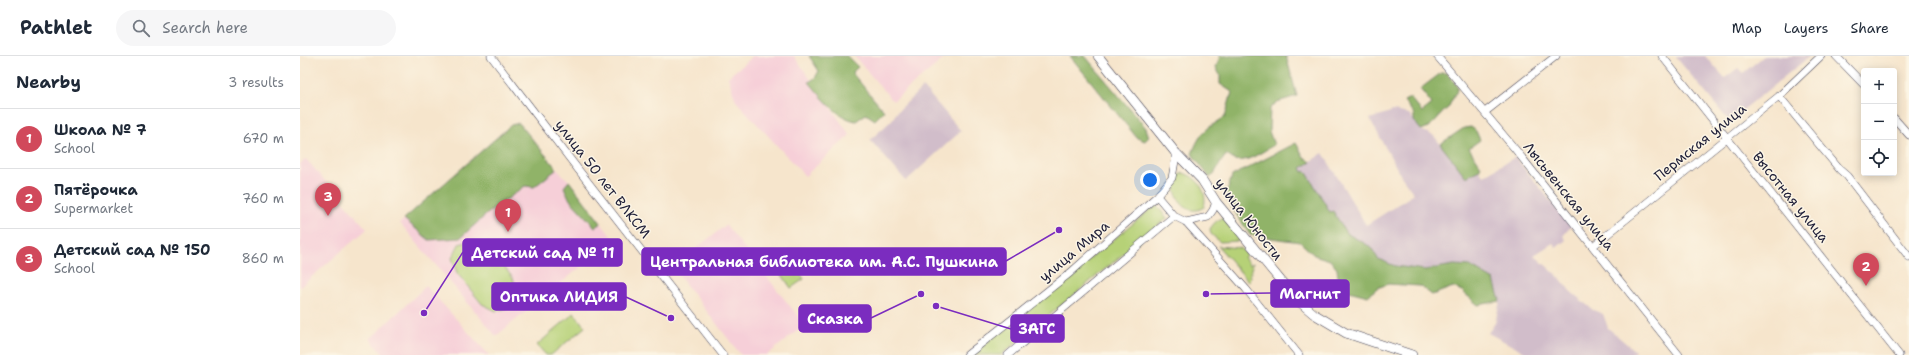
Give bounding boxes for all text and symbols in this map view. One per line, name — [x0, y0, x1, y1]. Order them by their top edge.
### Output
search box — [116, 10, 396, 46]
text: Pathlet — [20, 15, 92, 40]
icon: search — [130, 17, 152, 39]
text: Search here — [162, 18, 248, 38]
text: Map — [1732, 19, 1762, 37]
text: Layers — [1784, 19, 1828, 37]
text: Share — [1850, 19, 1889, 37]
map controls — [1861, 68, 1897, 176]
button: + — [1861, 68, 1897, 104]
text: Nearby — [16, 71, 81, 93]
text: 3 results — [228, 74, 284, 91]
street label: Пермская улица — [1650, 99, 1750, 185]
button: − — [1861, 104, 1897, 140]
street label: улица 50 лет ВЛКСМ — [551, 116, 655, 242]
text: Школа № 7 — [54, 120, 146, 140]
text: 1 — [26, 130, 32, 147]
text: 670 m — [243, 130, 284, 147]
street label: Лысьвенская улица — [1520, 138, 1618, 254]
text: School — [54, 140, 95, 157]
button: locate — [1861, 140, 1897, 176]
street label: Высотная улица — [1749, 148, 1833, 246]
your location — [1140, 170, 1160, 190]
street label: улица Юности — [1211, 174, 1287, 264]
text: Пятёрочка — [54, 180, 138, 200]
pin: 3 — [315, 183, 341, 216]
text: 2 — [24, 190, 34, 207]
text: 760 m — [242, 190, 284, 207]
pin: 1 — [495, 199, 521, 232]
text: Supermarket — [54, 200, 133, 217]
street label: улица Мира — [1035, 216, 1113, 286]
callout: Детский сад № 11 — [463, 239, 622, 266]
text: Детский сад № 150 — [54, 240, 211, 260]
text: Детский сад № 11 — [471, 243, 615, 263]
callout: Центральная библиотека им. А.С. Пушкина — [642, 248, 1006, 275]
text: 3 — [24, 250, 34, 267]
text: 860 m — [242, 250, 284, 267]
text: Центральная библиотека им. А.С. Пушкина — [650, 252, 999, 272]
pin: 2 — [1853, 253, 1879, 286]
text: School — [54, 260, 95, 277]
callout: Магнит — [1271, 280, 1349, 307]
callout: Оптика ЛИДИЯ — [492, 283, 626, 310]
text: Магнит — [1279, 284, 1341, 304]
text: Оптика ЛИДИЯ — [500, 287, 618, 307]
callout: Сказка — [799, 305, 871, 332]
text: Сказка — [807, 309, 864, 329]
callout: ЗАГС — [1011, 315, 1064, 342]
text: ЗАГС — [1018, 319, 1056, 339]

